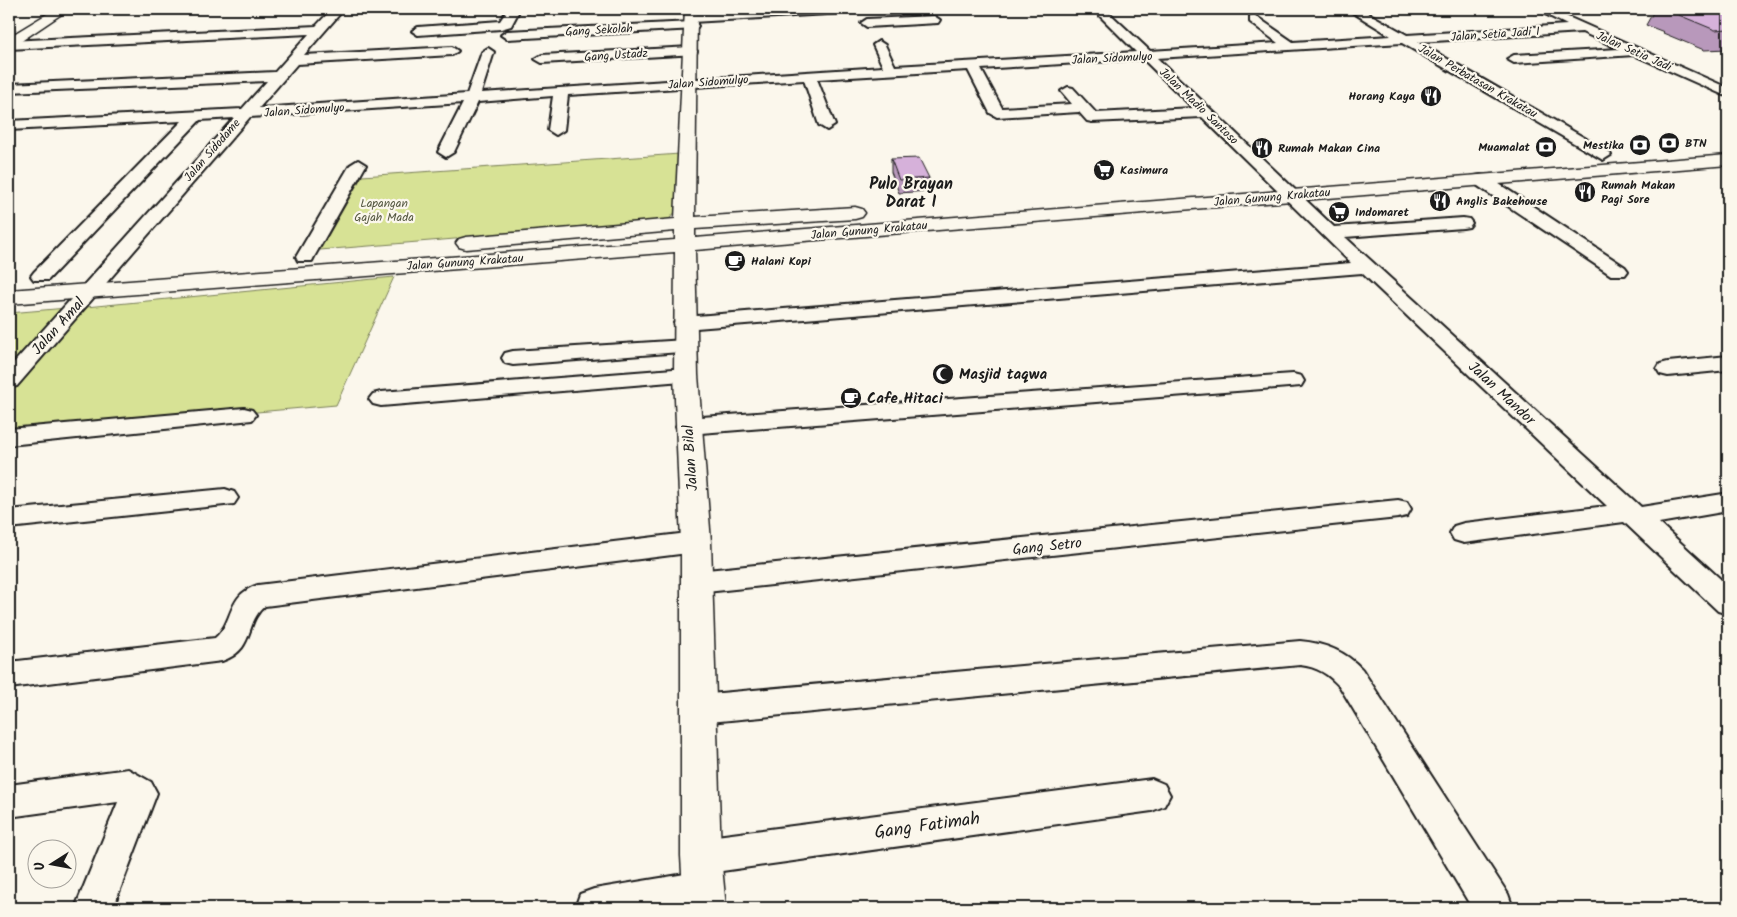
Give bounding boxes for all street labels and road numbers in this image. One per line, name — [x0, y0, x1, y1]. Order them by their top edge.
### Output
street label: Gang Sekolah — [565, 19, 633, 42]
street label: Jalan Setia Jadi I — [1450, 22, 1541, 47]
street label: Jalan Setia Jadi — [1593, 26, 1676, 77]
street label: Jalan Perbatasan Krakatau — [1415, 39, 1541, 124]
street label: Gang Ustadz — [584, 44, 648, 67]
street label: Jalan Sidomulyo — [1071, 47, 1153, 70]
street label: Jalan Madio Santoso — [1155, 63, 1243, 149]
street label: Jalan Sidomulyo — [667, 70, 749, 95]
street label: Jalan Sidomulyo — [263, 98, 345, 123]
street label: Jalan Sidodame — [180, 114, 246, 186]
street label: Jalan Gunung Krakatau — [1213, 183, 1331, 212]
street label: Jalan Gunung Krakatau — [810, 216, 928, 245]
street label: Jalan Gunung Krakatau — [406, 249, 524, 276]
street label: Jalan Amal — [26, 292, 91, 361]
street label: Jalan Mandor — [1462, 356, 1541, 432]
street label: Jalan Bilal — [677, 424, 705, 492]
street label: Gang Setro — [1011, 531, 1083, 563]
street label: Gang Fatimah — [873, 805, 982, 848]

